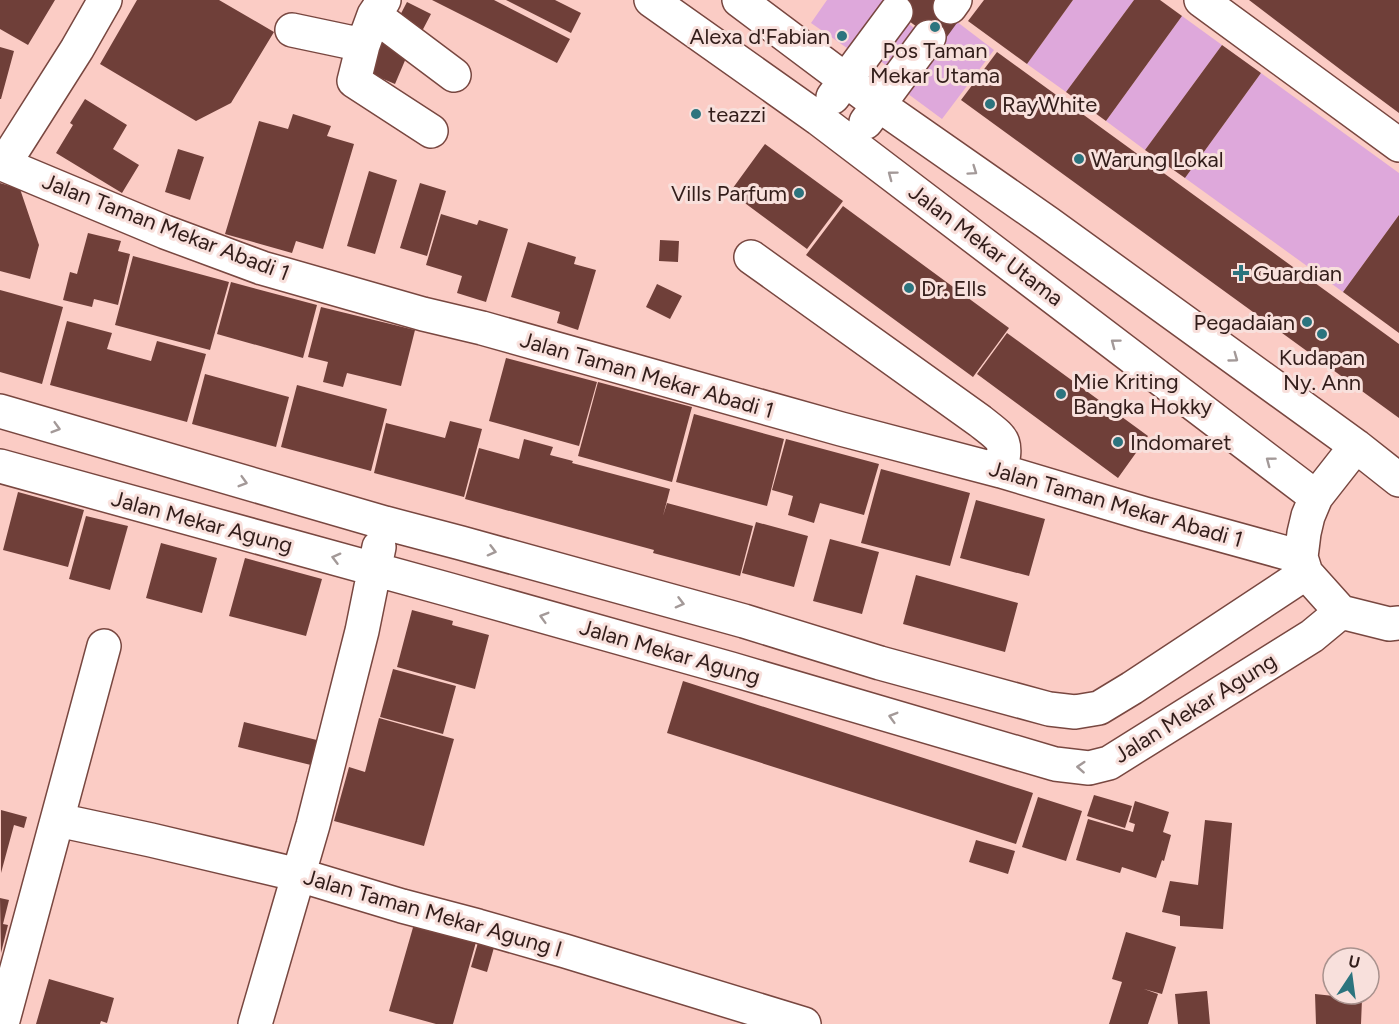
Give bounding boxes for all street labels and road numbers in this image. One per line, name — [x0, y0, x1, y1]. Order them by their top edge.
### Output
street label: Jalan Taman Mekar Abadi 1 — [39, 167, 293, 287]
street label: Jalan Mekar Utama — [903, 178, 1069, 312]
street label: Jalan Taman Mekar Abadi 1 — [517, 326, 777, 424]
street label: Jalan Taman Mekar Abadi 1 — [986, 455, 1246, 553]
street label: Jalan Mekar Agung — [108, 485, 296, 559]
street label: Jalan Mekar Agung — [577, 613, 763, 691]
street label: Jalan Mekar Agung — [1109, 647, 1281, 769]
street label: Jalan Taman Mekar Agung I — [301, 863, 565, 963]

